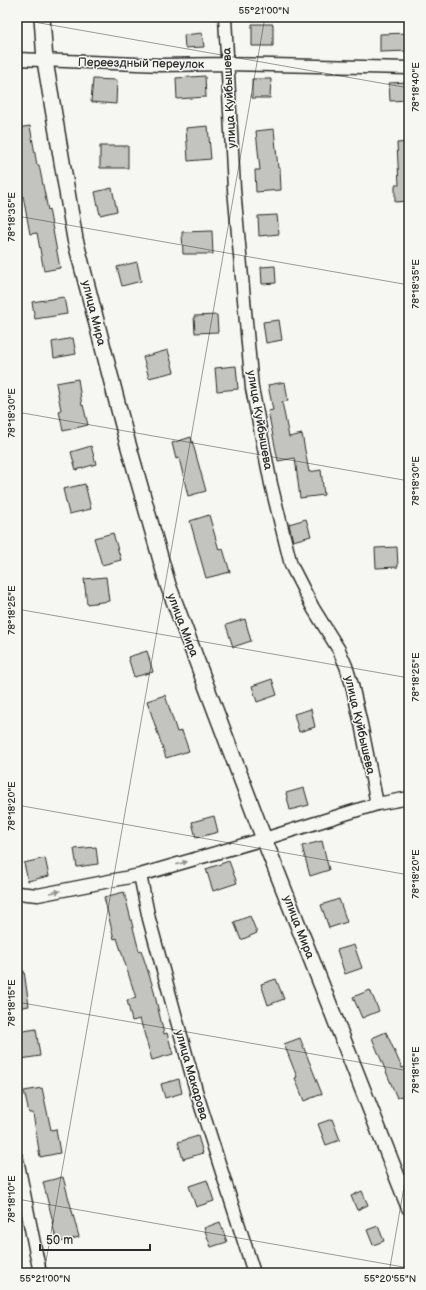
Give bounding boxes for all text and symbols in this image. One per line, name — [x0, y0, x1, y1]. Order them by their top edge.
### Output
text: 55°21'00"N — [239, 5, 289, 17]
street label: улица Куйбышева — [219, 47, 240, 149]
street label: Переездный переулок — [78, 55, 205, 72]
text: 78°18'40"E — [410, 62, 422, 112]
text: 78°18'35"E — [6, 192, 18, 242]
text: 78°18'35"E — [410, 259, 422, 309]
street label: улица Мира — [78, 279, 109, 347]
street label: улица Куйбышева — [243, 369, 276, 471]
text: 78°18'30"E — [6, 388, 18, 438]
text: 78°18'30"E — [410, 456, 422, 506]
text: 78°18'25"E — [6, 585, 18, 635]
street label: улица Мира — [164, 591, 202, 659]
text: 78°18'25"E — [410, 652, 422, 702]
street label: улица Куйбышева — [341, 674, 378, 776]
text: 78°18'20"E — [6, 781, 18, 831]
text: 78°18'20"E — [410, 849, 422, 899]
one-way arrow — [176, 860, 188, 866]
one-way arrow — [49, 888, 62, 894]
street label: улица Мира — [280, 893, 318, 961]
text: 78°18'15"E — [6, 979, 18, 1027]
street label: улица Макарова — [171, 1028, 212, 1122]
text: 78°18'15"E — [410, 1046, 422, 1094]
text: 78°18'10"E — [6, 1175, 18, 1223]
scale bar — [40, 1226, 150, 1252]
text: 50 m — [46, 1233, 73, 1248]
text: 55°21'00"N — [20, 1273, 70, 1285]
text: 55°20'55"N — [364, 1273, 416, 1285]

